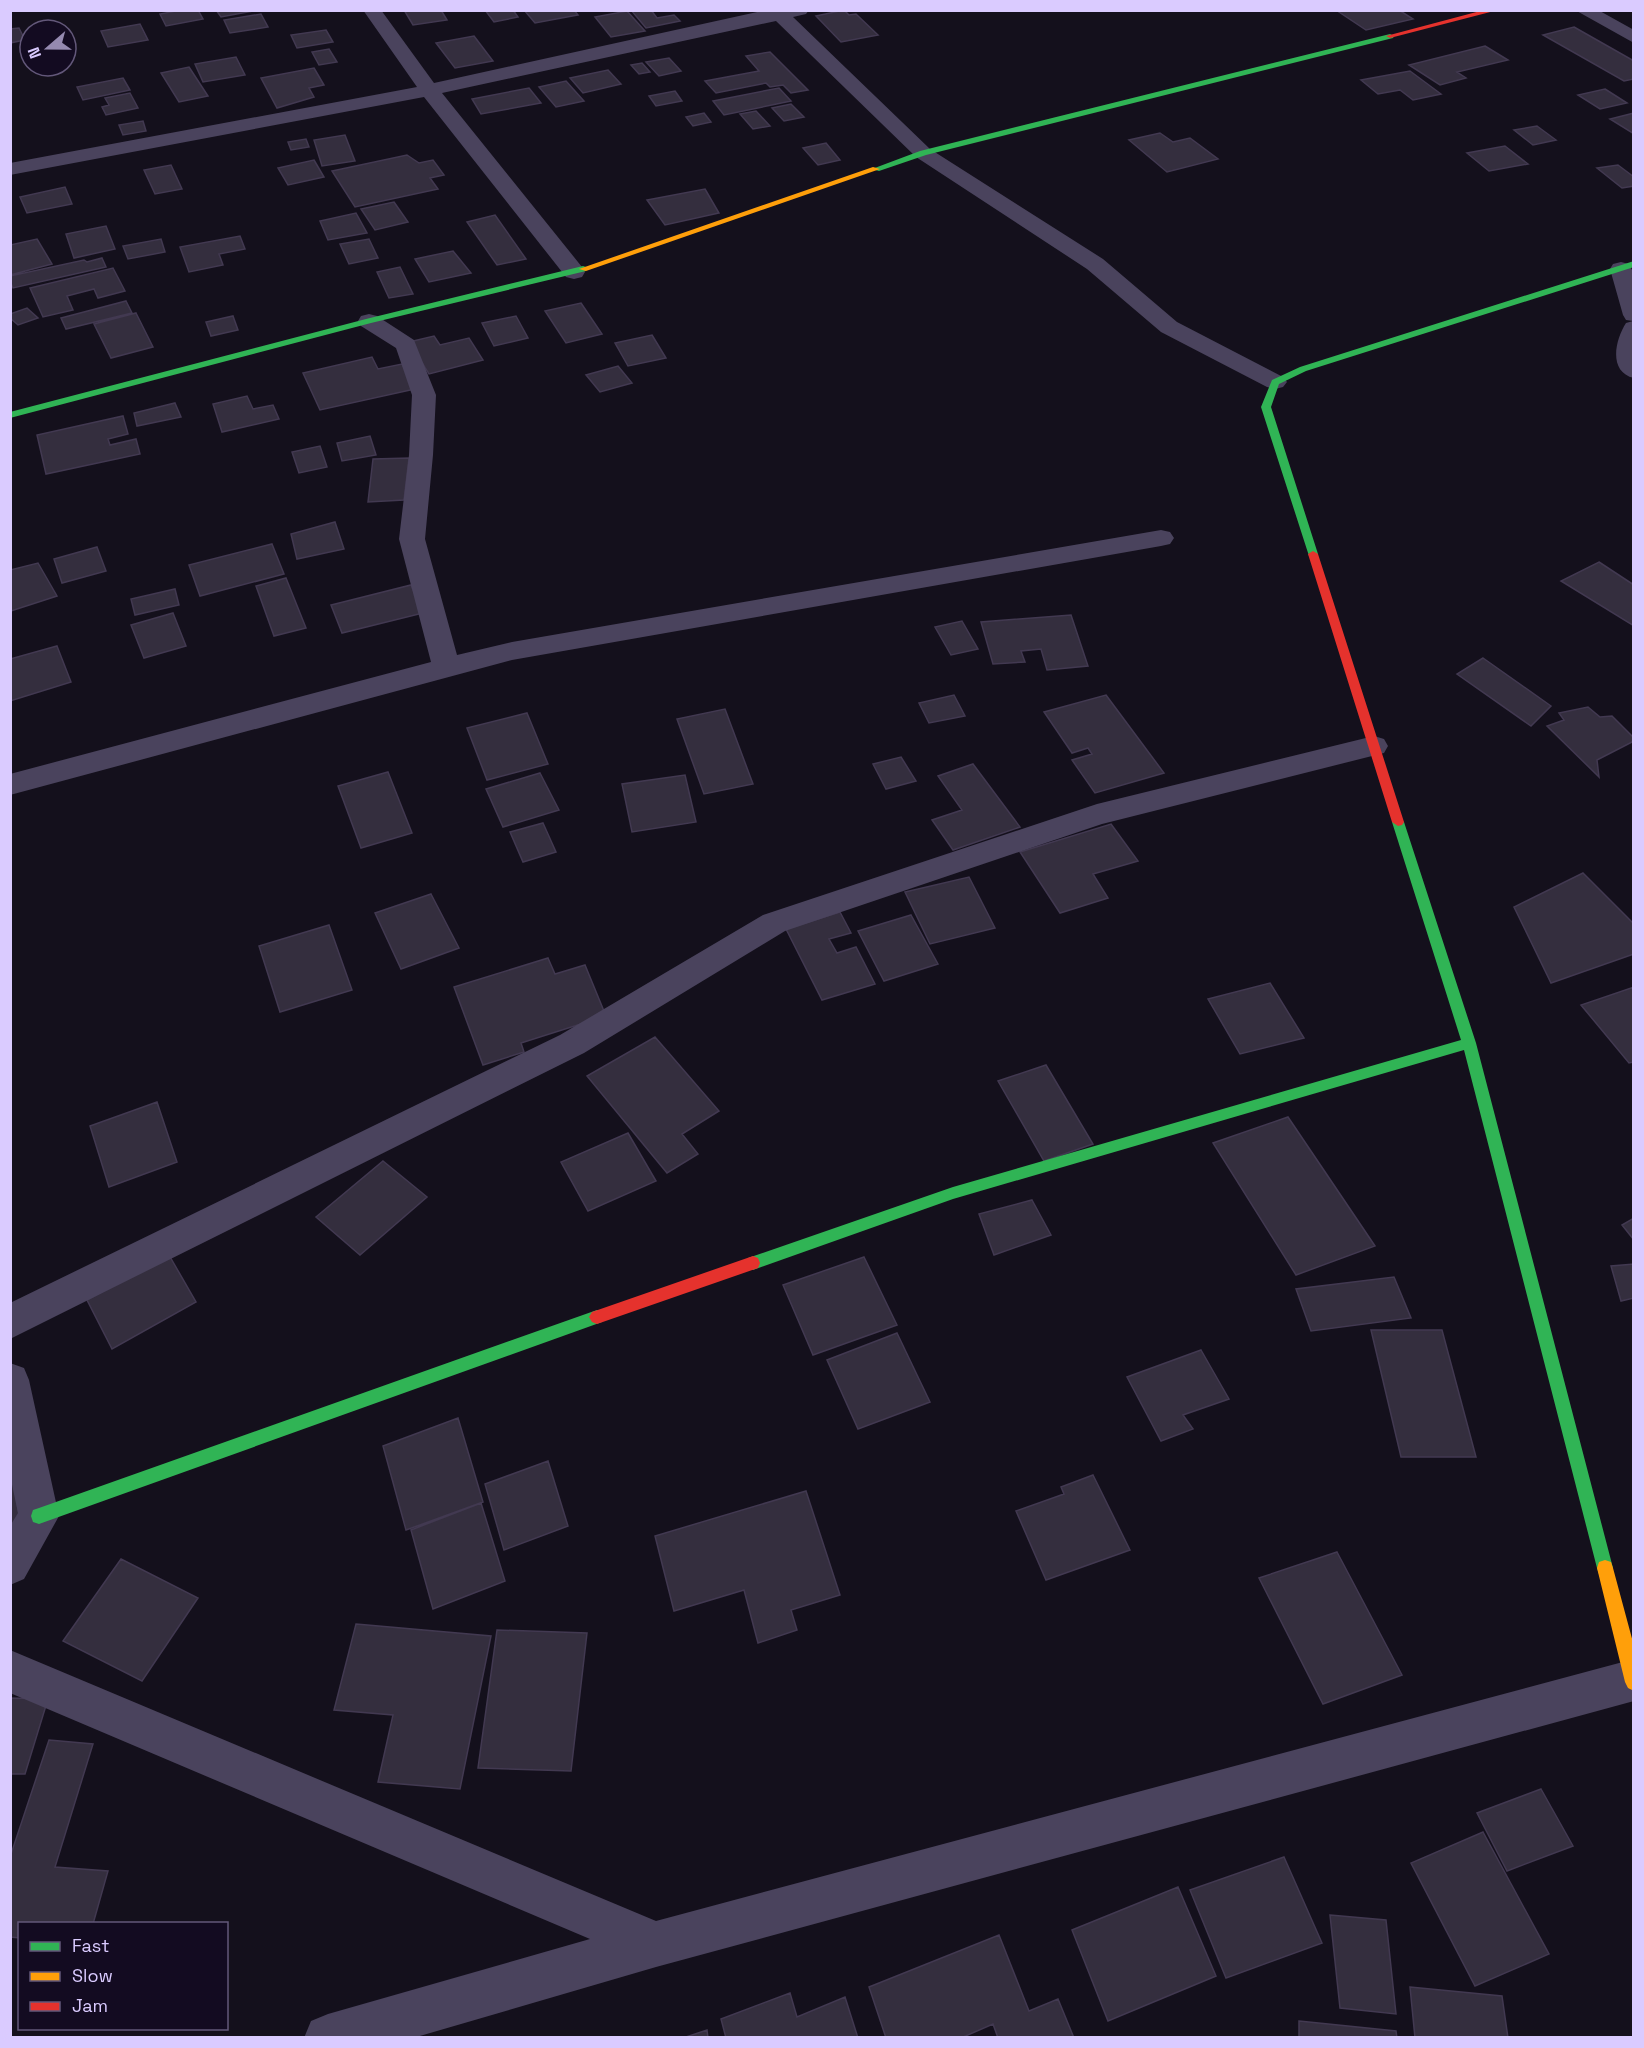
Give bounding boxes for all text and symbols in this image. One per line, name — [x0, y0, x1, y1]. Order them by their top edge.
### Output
north arrow — [18, 18, 78, 78]
text: N — [23, 44, 46, 62]
legend — [18, 1922, 228, 2030]
text: Fast — [72, 1934, 109, 1957]
text: Slow — [72, 1964, 113, 1987]
text: Jam — [72, 1994, 108, 2017]

